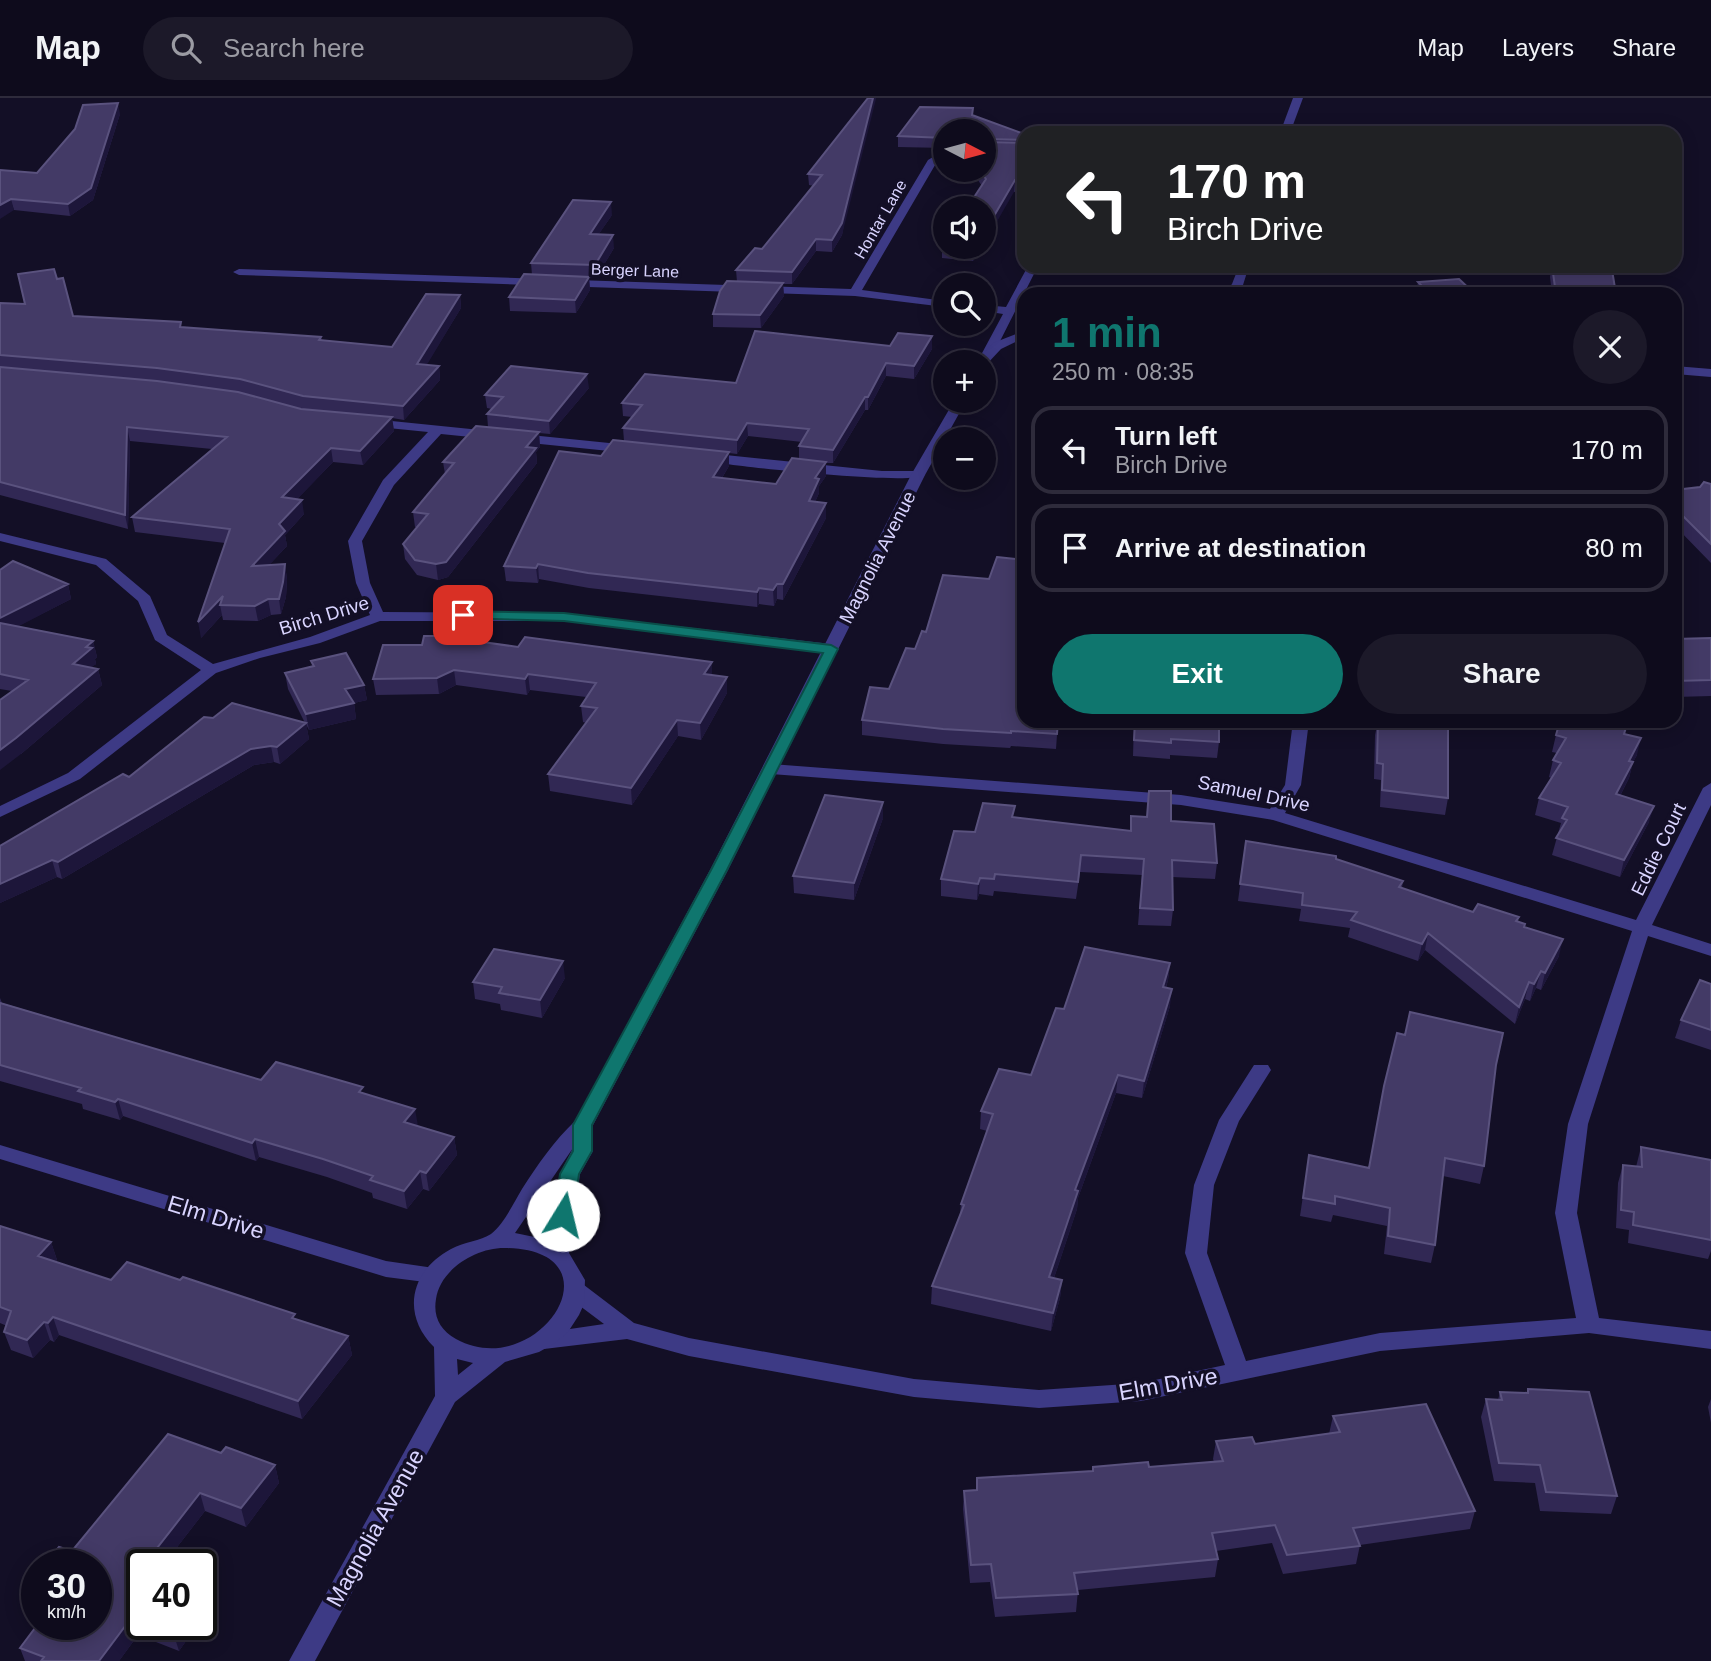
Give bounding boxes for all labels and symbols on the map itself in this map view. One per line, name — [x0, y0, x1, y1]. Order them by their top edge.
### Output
north arrow — [933, 119, 996, 182]
street label: Hontar Lane — [851, 177, 910, 262]
street label: Berger Lane — [591, 260, 679, 281]
street label: Magnolia Avenue — [835, 488, 920, 627]
pin — [433, 585, 493, 645]
street label: Birch Drive — [277, 592, 372, 639]
street label: Samuel Drive — [1196, 771, 1312, 816]
street label: Eddie Court — [1627, 799, 1690, 899]
position arrow — [526, 1178, 600, 1252]
street label: Elm Drive — [165, 1190, 267, 1244]
street label: Elm Drive — [1117, 1363, 1219, 1405]
street label: Magnolia Avenue — [321, 1445, 429, 1611]
speed limit sign: 40 — [126, 1549, 217, 1640]

